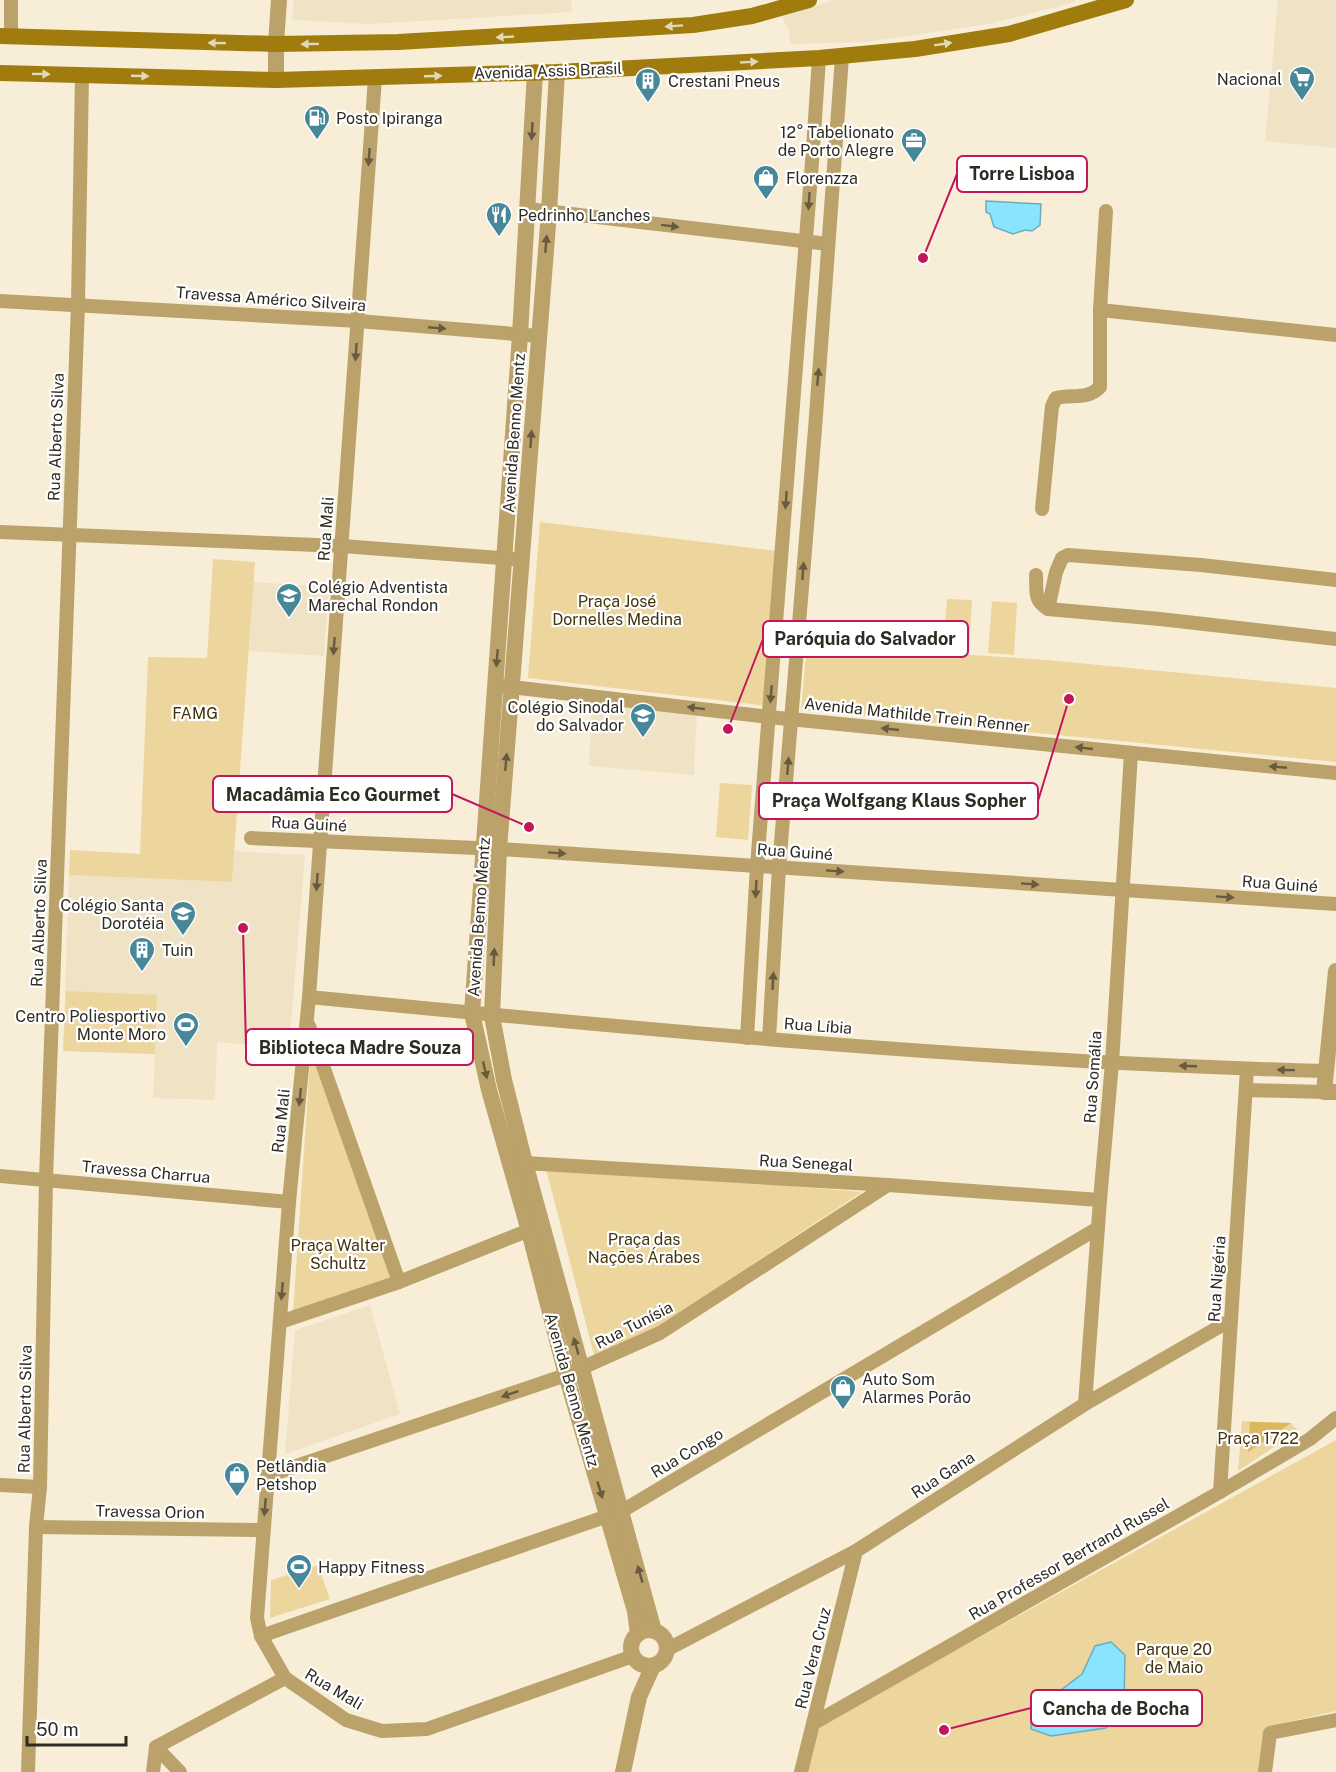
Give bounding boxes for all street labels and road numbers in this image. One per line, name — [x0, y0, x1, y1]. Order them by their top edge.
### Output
street label: Avenida Assis Brasil — [473, 59, 623, 83]
street label: Travessa Américo Silveira — [175, 283, 367, 315]
street label: Avenida Benno Mentz — [499, 352, 529, 513]
street label: Rua Alberto Silva — [44, 373, 68, 501]
street label: Rua Mali — [314, 496, 338, 562]
street label: Avenida Mathilde Trein Renner — [803, 694, 1031, 736]
street label: Rua Guiné — [270, 813, 348, 835]
street label: Avenida Benno Mentz — [464, 836, 494, 997]
street label: Rua Guiné — [756, 840, 834, 864]
street label: Rua Alberto Silva — [27, 859, 51, 987]
street label: Rua Guiné — [1241, 872, 1319, 896]
street label: Rua Líbia — [783, 1014, 853, 1038]
street label: Rua Somália — [1080, 1030, 1106, 1124]
street label: Rua Mali — [268, 1088, 294, 1154]
street label: Rua Senegal — [758, 1151, 854, 1175]
street label: Travessa Charrua — [81, 1157, 211, 1187]
street label: Rua Nigéria — [1205, 1235, 1229, 1323]
street label: Rua Tunísia — [592, 1297, 676, 1353]
street label: Avenida Benno Mentz — [541, 1311, 603, 1470]
street label: Rua Alberto Silva — [14, 1345, 36, 1473]
street label: Rua Congo — [648, 1424, 726, 1482]
street label: Rua Gana — [908, 1448, 978, 1502]
street label: Rua Professor Bertrand Russel — [966, 1494, 1173, 1624]
street label: Travessa Orion — [95, 1502, 205, 1522]
street label: Rua Vera Cruz — [791, 1605, 835, 1711]
street label: Rua Mali — [302, 1664, 366, 1714]

